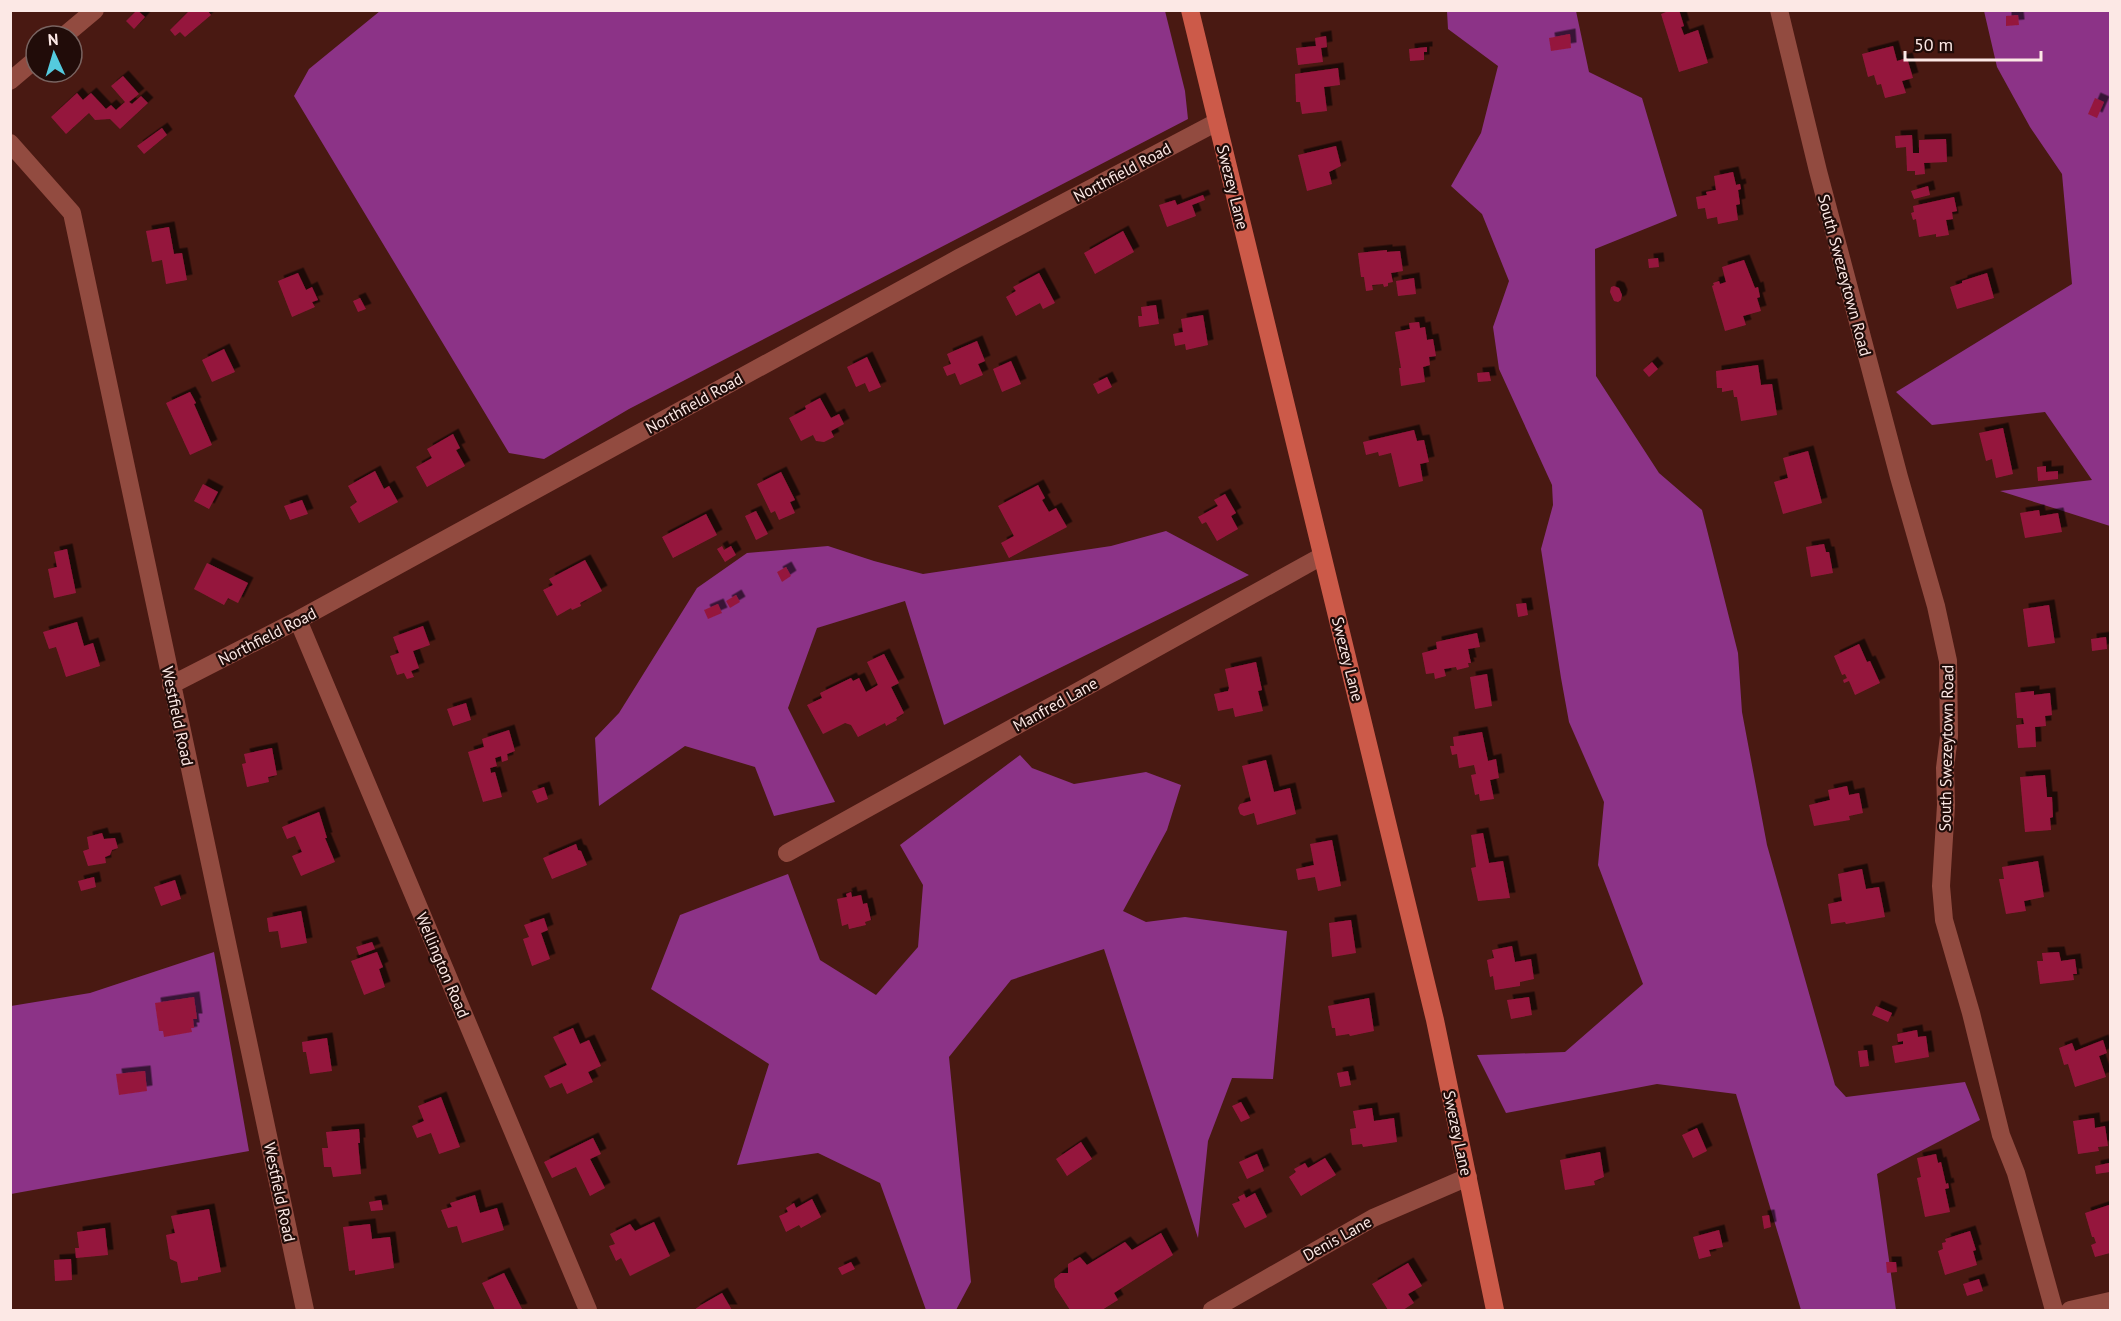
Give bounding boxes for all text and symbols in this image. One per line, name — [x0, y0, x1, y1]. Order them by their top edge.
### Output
north arrow — [24, 24, 84, 84]
scale bar — [1905, 24, 2042, 62]
text: N — [47, 29, 59, 49]
text: 50 m — [1914, 33, 1953, 56]
street label: Northfield Road — [1070, 138, 1174, 206]
street label: Swezey Lane — [1213, 143, 1253, 231]
street label: South Swezeytown Road — [1814, 192, 1876, 358]
street label: Northfield Road — [642, 368, 746, 438]
street label: Northfield Road — [215, 603, 319, 669]
street label: Swezey Lane — [1328, 615, 1368, 703]
street label: Westfield Road — [158, 664, 198, 768]
street label: South Swezeytown Road — [1935, 665, 1957, 831]
street label: Manfred Lane — [1009, 673, 1101, 735]
street label: Wellington Road — [412, 909, 474, 1021]
street label: Swezey Lane — [1439, 1089, 1477, 1177]
street label: Westfield Road — [260, 1140, 300, 1244]
street label: Denis Lane — [1299, 1211, 1375, 1265]

